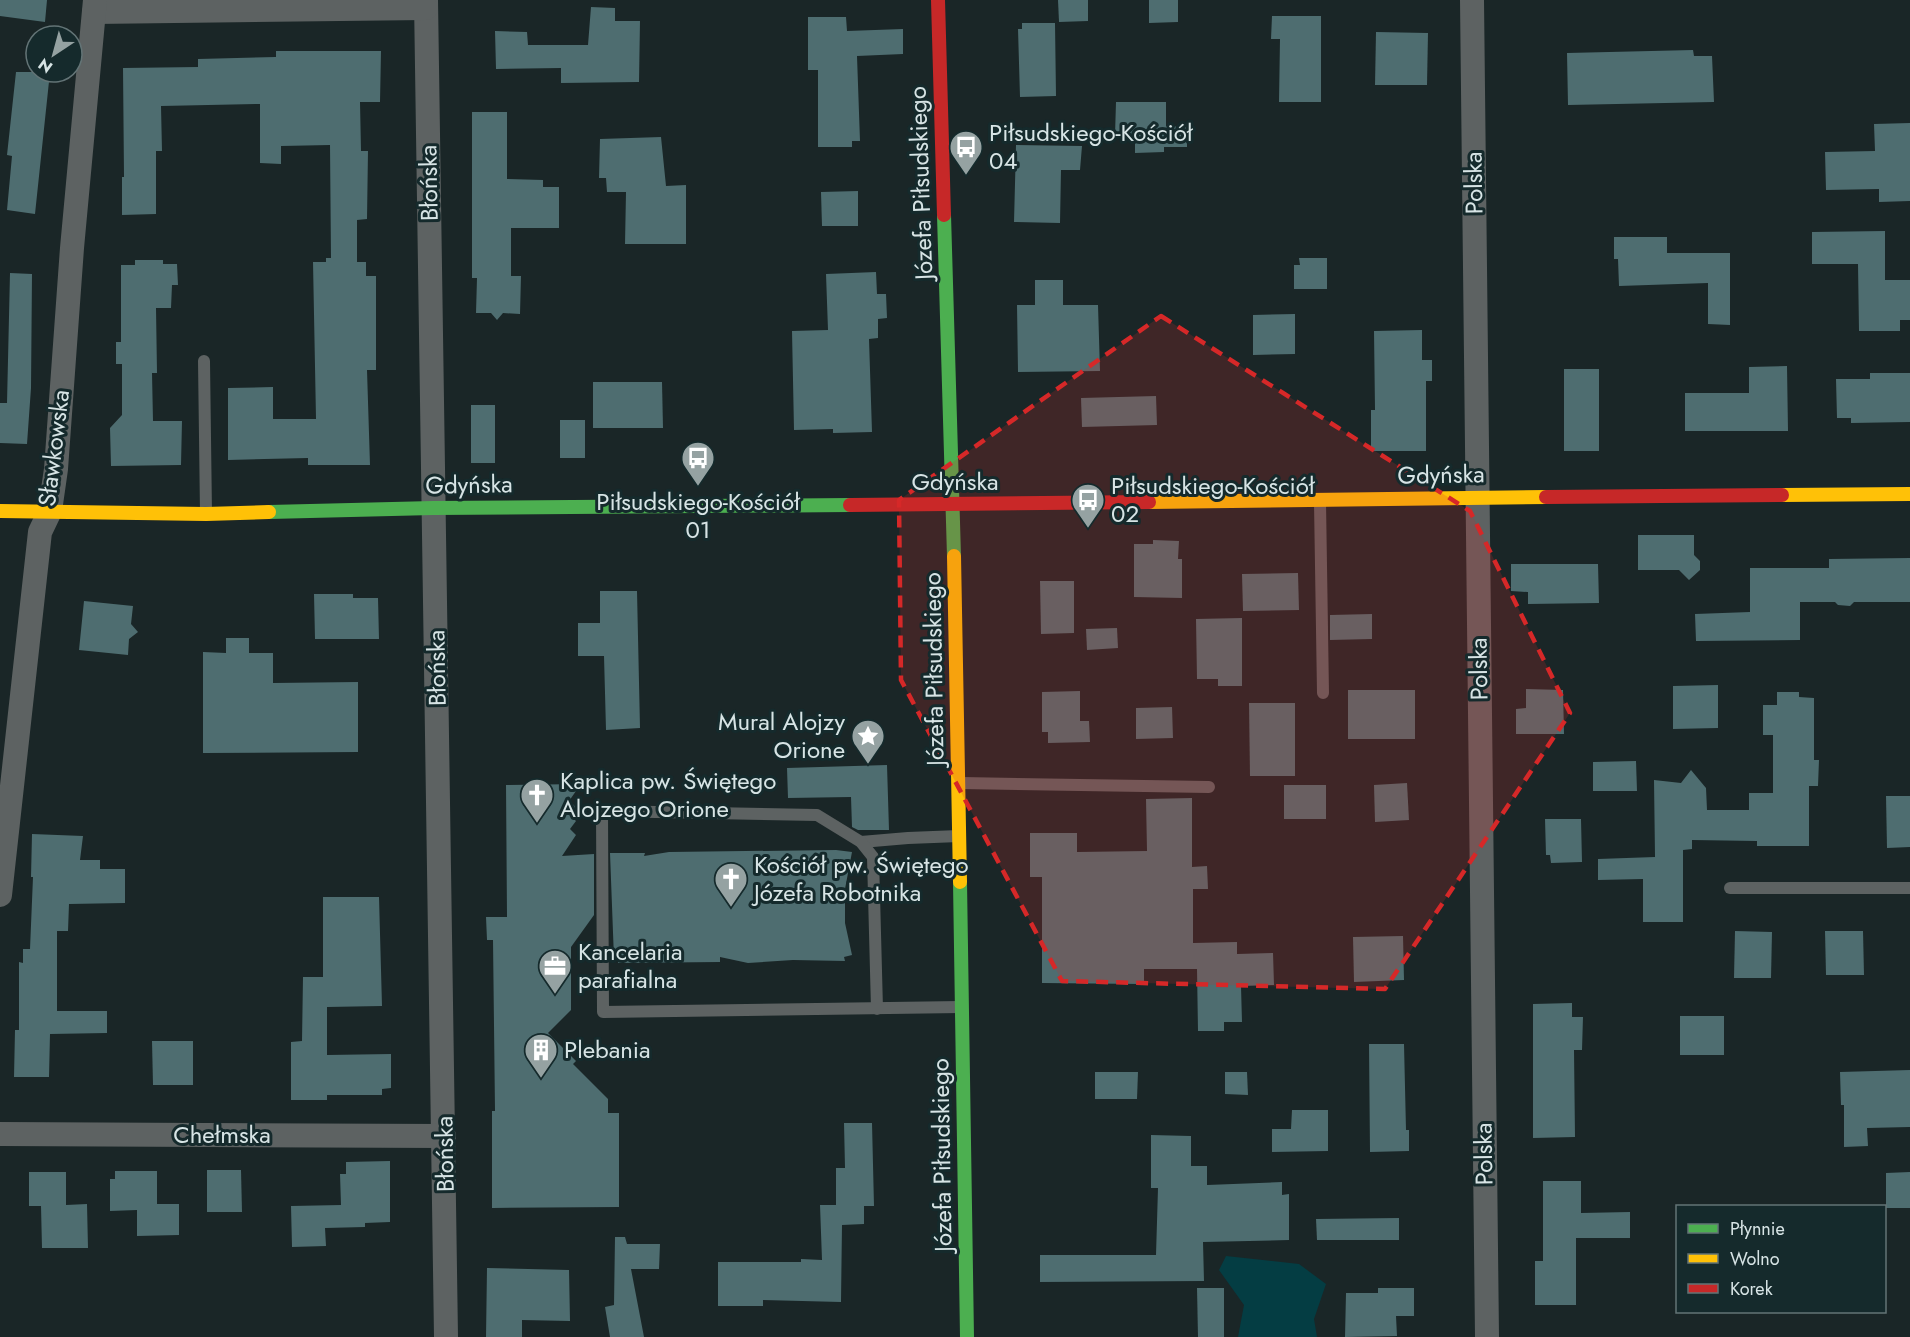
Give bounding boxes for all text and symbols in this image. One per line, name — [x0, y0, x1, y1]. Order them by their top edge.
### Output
north arrow — [24, 24, 84, 84]
text: N — [34, 53, 57, 79]
street label: Józefa Piłsudskiego — [900, 86, 941, 283]
place label: Piłsudskiego-Kościół 04 — [989, 115, 1194, 178]
bus stop icon: Piłsudskiego-Kościół 04 — [948, 129, 984, 176]
street label: Błońska — [410, 145, 447, 222]
street label: Polska — [1455, 151, 1492, 215]
street label: Sławkowska — [29, 388, 78, 508]
bus stop icon: Piłsudskiego-Kościół 01 — [680, 440, 716, 487]
street label: Gdyńska — [1397, 456, 1485, 493]
street label: Gdyńska — [911, 464, 999, 499]
street label: Gdyńska — [425, 466, 513, 503]
place label: Piłsudskiego-Kościół 02 — [1111, 468, 1316, 531]
bus stop icon: Piłsudskiego-Kościół 02 — [1070, 482, 1106, 529]
place label: Piłsudskiego-Kościół 01 — [596, 484, 801, 547]
street label: Józefa Piłsudskiego — [914, 572, 953, 769]
street label: Błońska — [418, 630, 455, 707]
street label: Polska — [1460, 637, 1497, 701]
place label: Mural Alojzy Orione — [718, 704, 845, 767]
place icon: Mural Alojzy Orione — [850, 718, 886, 765]
place label: Kaplica pw. Świętego Alojzego Orione — [560, 763, 776, 826]
church icon: Kaplica pw. Świętego Alojzego Orione — [519, 777, 555, 824]
place label: Kościół pw. Świętego Józefa Robotnika — [751, 847, 969, 910]
church icon: Kościół pw. Świętego Józefa Robotnika — [713, 861, 749, 908]
place label: Kancelaria parafialna — [578, 934, 683, 997]
office icon: Kancelaria parafialna — [537, 948, 573, 995]
building icon: Plebania — [523, 1032, 559, 1079]
place label: Plebania — [564, 1032, 651, 1067]
street label: Józefa Piłsudskiego — [922, 1058, 961, 1255]
street label: Błońska — [426, 1116, 463, 1193]
street label: Chełmska — [173, 1117, 271, 1152]
street label: Polska — [1465, 1122, 1502, 1186]
legend — [1676, 1205, 1886, 1313]
text: Płynnie — [1730, 1216, 1785, 1242]
text: Wolno — [1730, 1246, 1780, 1272]
text: Korek — [1730, 1276, 1773, 1302]

